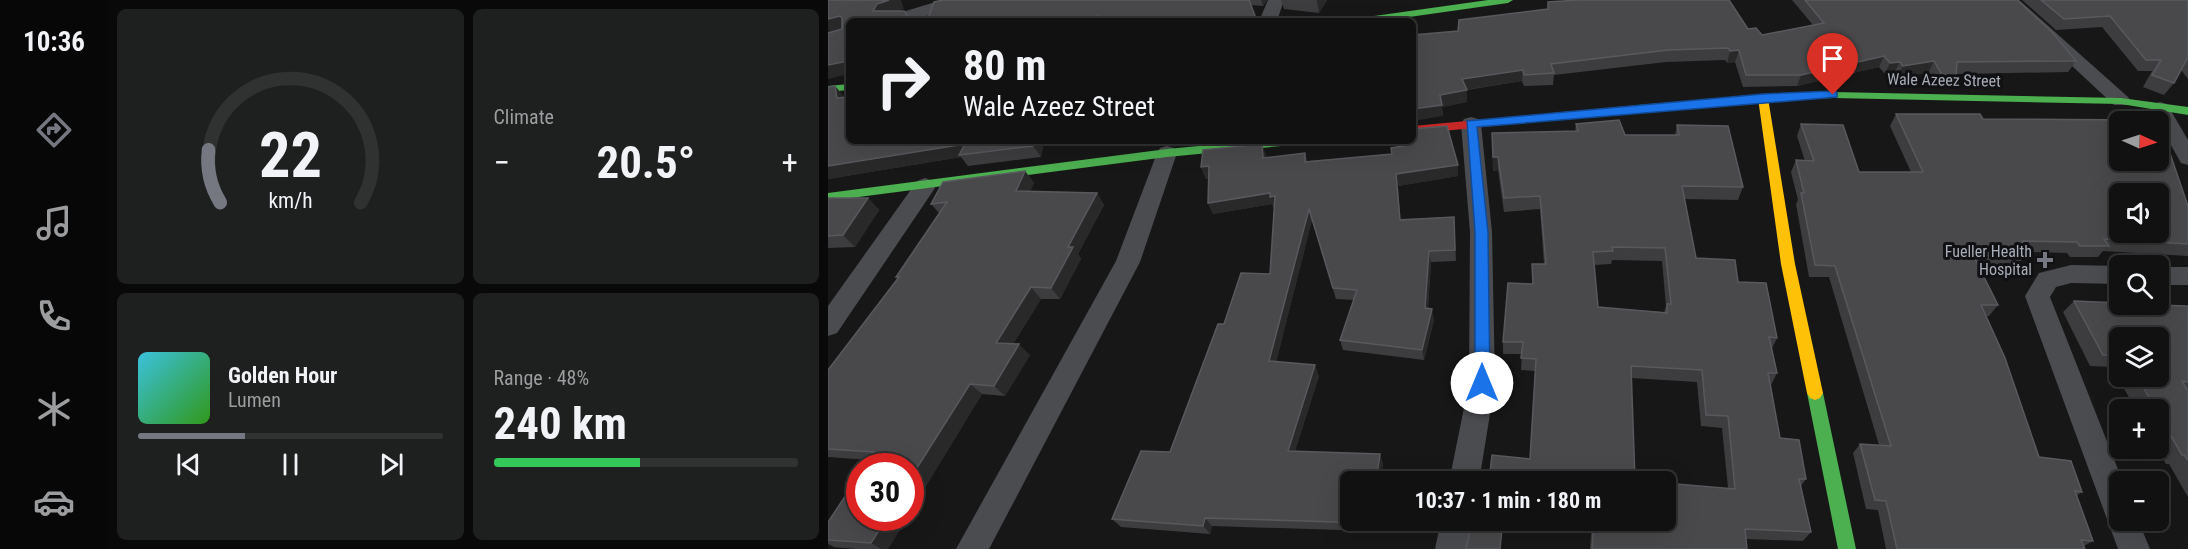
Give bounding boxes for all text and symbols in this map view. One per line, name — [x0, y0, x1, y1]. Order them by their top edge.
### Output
text: 10:36 — [23, 26, 85, 58]
pin — [1807, 33, 1858, 95]
text: 80 m — [963, 41, 1046, 90]
icon: right — [864, 42, 942, 120]
icon: arrive — [1816, 42, 1849, 75]
street label: Wale Azeez Street — [1887, 70, 2001, 90]
text: Wale Azeez Street — [963, 91, 1155, 123]
text: Climate — [494, 105, 554, 129]
icon: directions — [33, 109, 75, 151]
north arrow — [2109, 111, 2169, 171]
map controls — [2109, 111, 2169, 531]
text: 22 — [259, 119, 322, 192]
text: 20.5° — [596, 136, 695, 189]
text: − — [494, 143, 510, 182]
text: + — [782, 143, 798, 182]
button: sound — [2109, 183, 2169, 243]
text: km/h — [268, 189, 312, 214]
icon: music — [33, 202, 75, 244]
place label: Fueller Health Hospital — [1945, 242, 2032, 279]
marker: Fueller Health Hospital — [2036, 251, 2054, 269]
button: search — [2109, 255, 2169, 315]
icon: phone — [33, 295, 75, 337]
button: layers — [2109, 327, 2169, 387]
position arrow — [1450, 351, 1514, 415]
text: Golden Hour — [228, 363, 337, 388]
text: Range · 48% — [494, 366, 589, 390]
icon: climate — [33, 388, 75, 430]
text: Lumen — [228, 388, 281, 412]
text: 240 km — [494, 397, 627, 450]
button: + — [2109, 399, 2169, 459]
icon: previous — [172, 448, 205, 481]
icon: pause — [274, 448, 307, 481]
icon: next — [375, 448, 408, 481]
speed limit sign: 30 — [846, 453, 924, 531]
button: − — [2109, 471, 2169, 531]
icon: car — [33, 481, 75, 523]
text: 10:37 · 1 min · 180 m — [1415, 488, 1601, 513]

